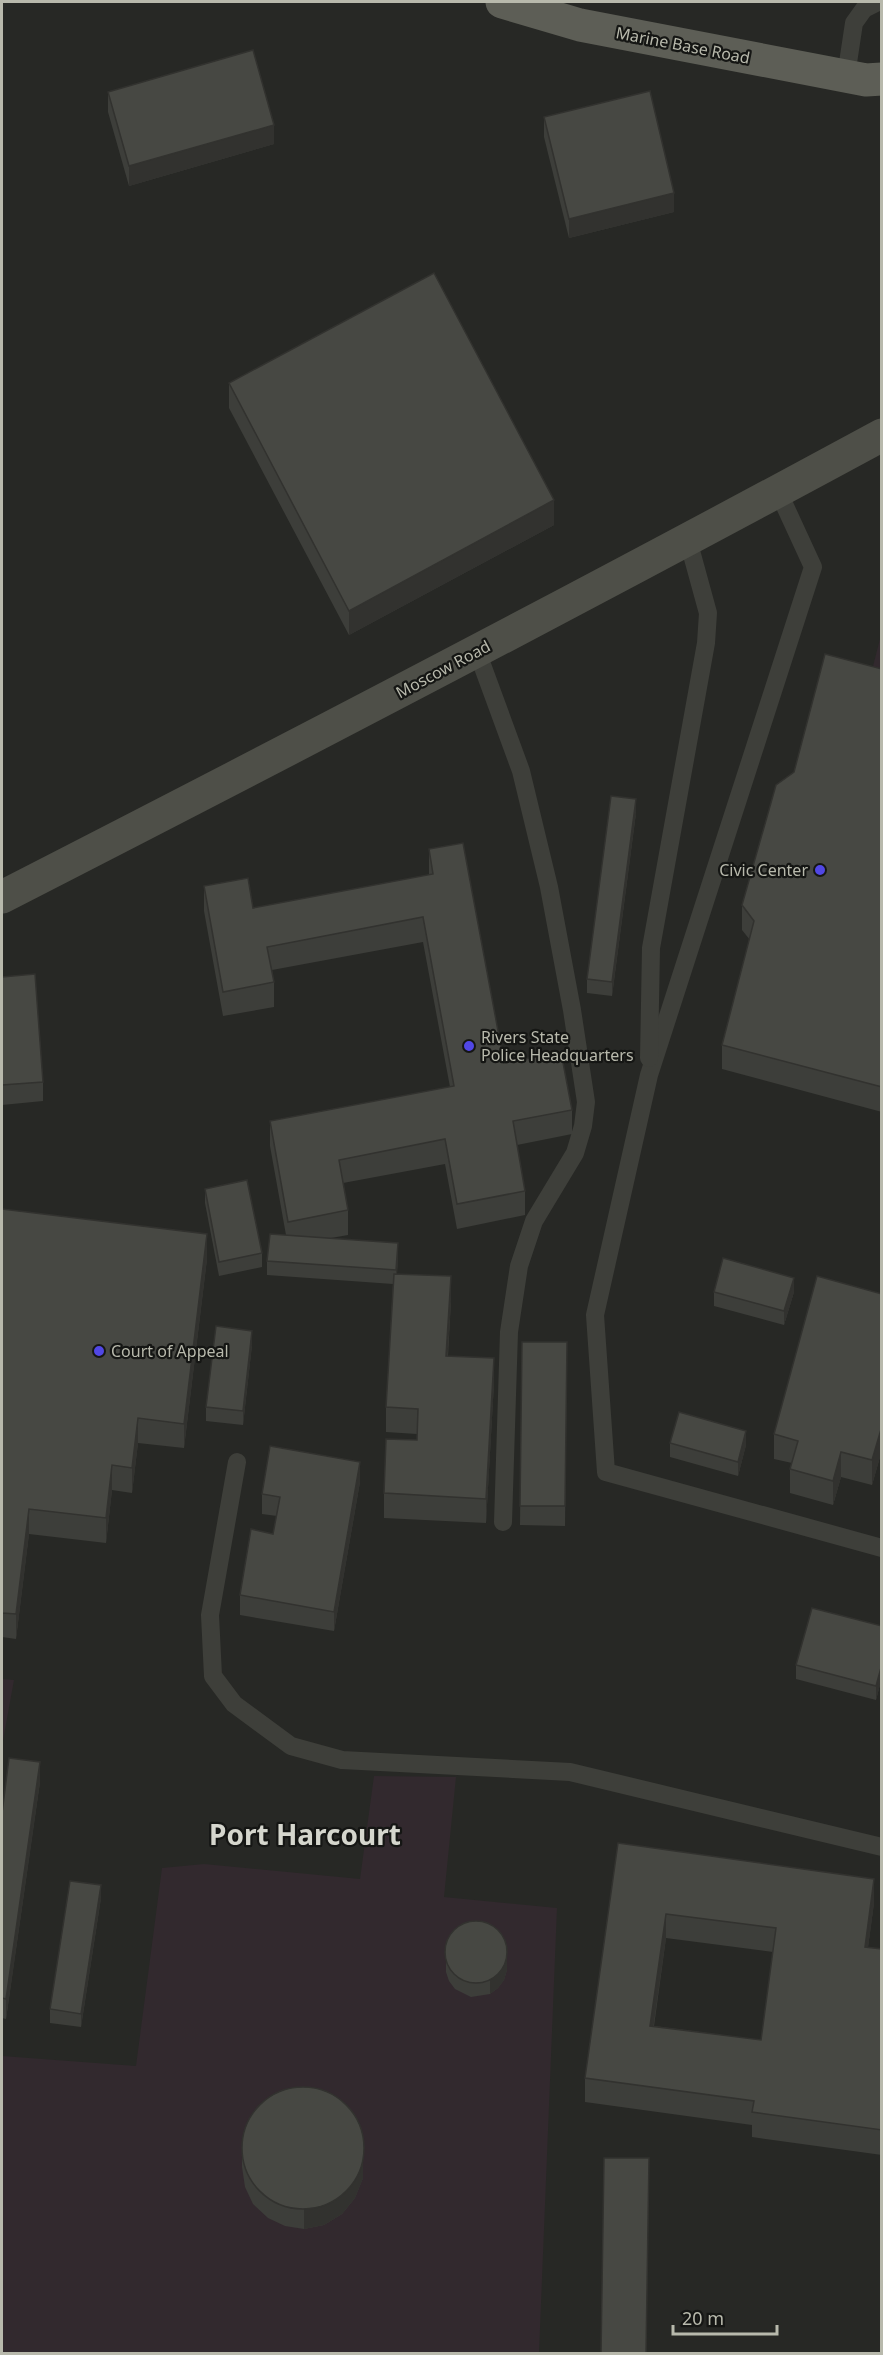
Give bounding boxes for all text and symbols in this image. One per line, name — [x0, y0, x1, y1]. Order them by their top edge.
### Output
street label: Marine Base Road — [614, 21, 752, 69]
street label: Moscow Road — [392, 635, 494, 703]
place label: Civic Center — [719, 859, 808, 881]
marker: Civic Center — [813, 863, 827, 877]
place label: Rivers State Police Headquarters — [481, 1026, 634, 1066]
marker: Rivers State Police Headquarters — [462, 1039, 476, 1053]
place label: Court of Appeal — [111, 1340, 229, 1362]
marker: Court of Appeal — [92, 1344, 106, 1358]
district label: Port Harcourt — [209, 1815, 401, 1853]
scale bar — [673, 2298, 776, 2336]
text: 20 m — [682, 2306, 724, 2330]

